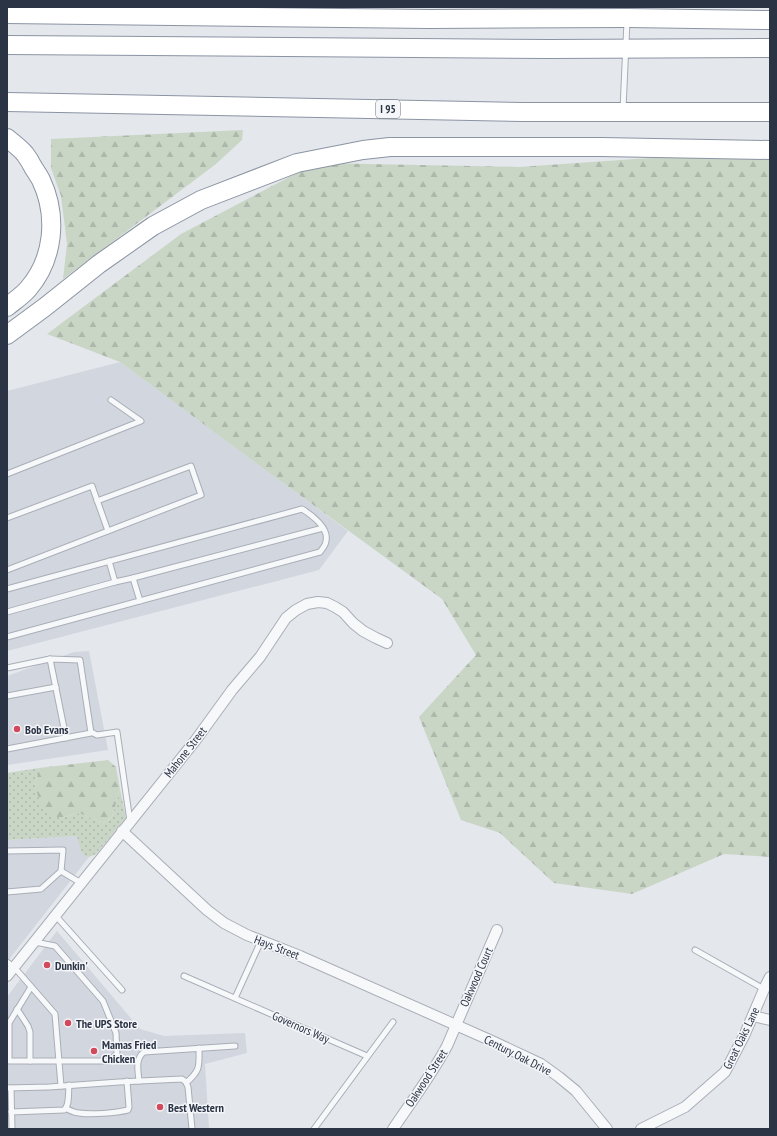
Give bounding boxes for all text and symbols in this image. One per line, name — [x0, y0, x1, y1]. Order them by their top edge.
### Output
road number: I 95 — [376, 100, 400, 118]
place label: Bob Evans — [25, 722, 69, 737]
street label: Mahone Street — [160, 723, 210, 780]
marker: Bob Evans — [12, 724, 22, 734]
street label: Hays Street — [252, 932, 302, 963]
street label: Oakwood Court — [456, 944, 496, 1009]
place label: Dunkin' — [55, 958, 88, 973]
marker: Dunkin' — [42, 960, 52, 970]
street label: Great Oaks Lane — [720, 1004, 763, 1072]
street label: Governors Way — [270, 1008, 332, 1046]
place label: The UPS Store — [76, 1016, 137, 1031]
marker: The UPS Store — [63, 1018, 73, 1028]
street label: Century Oak Drive — [482, 1032, 554, 1078]
place label: Mamas Fried Chicken — [102, 1037, 156, 1066]
marker: Mamas Fried Chicken — [89, 1046, 99, 1056]
street label: Oakwood Street — [402, 1046, 451, 1110]
place label: Best Western — [168, 1100, 224, 1115]
marker: Best Western — [155, 1102, 165, 1112]

